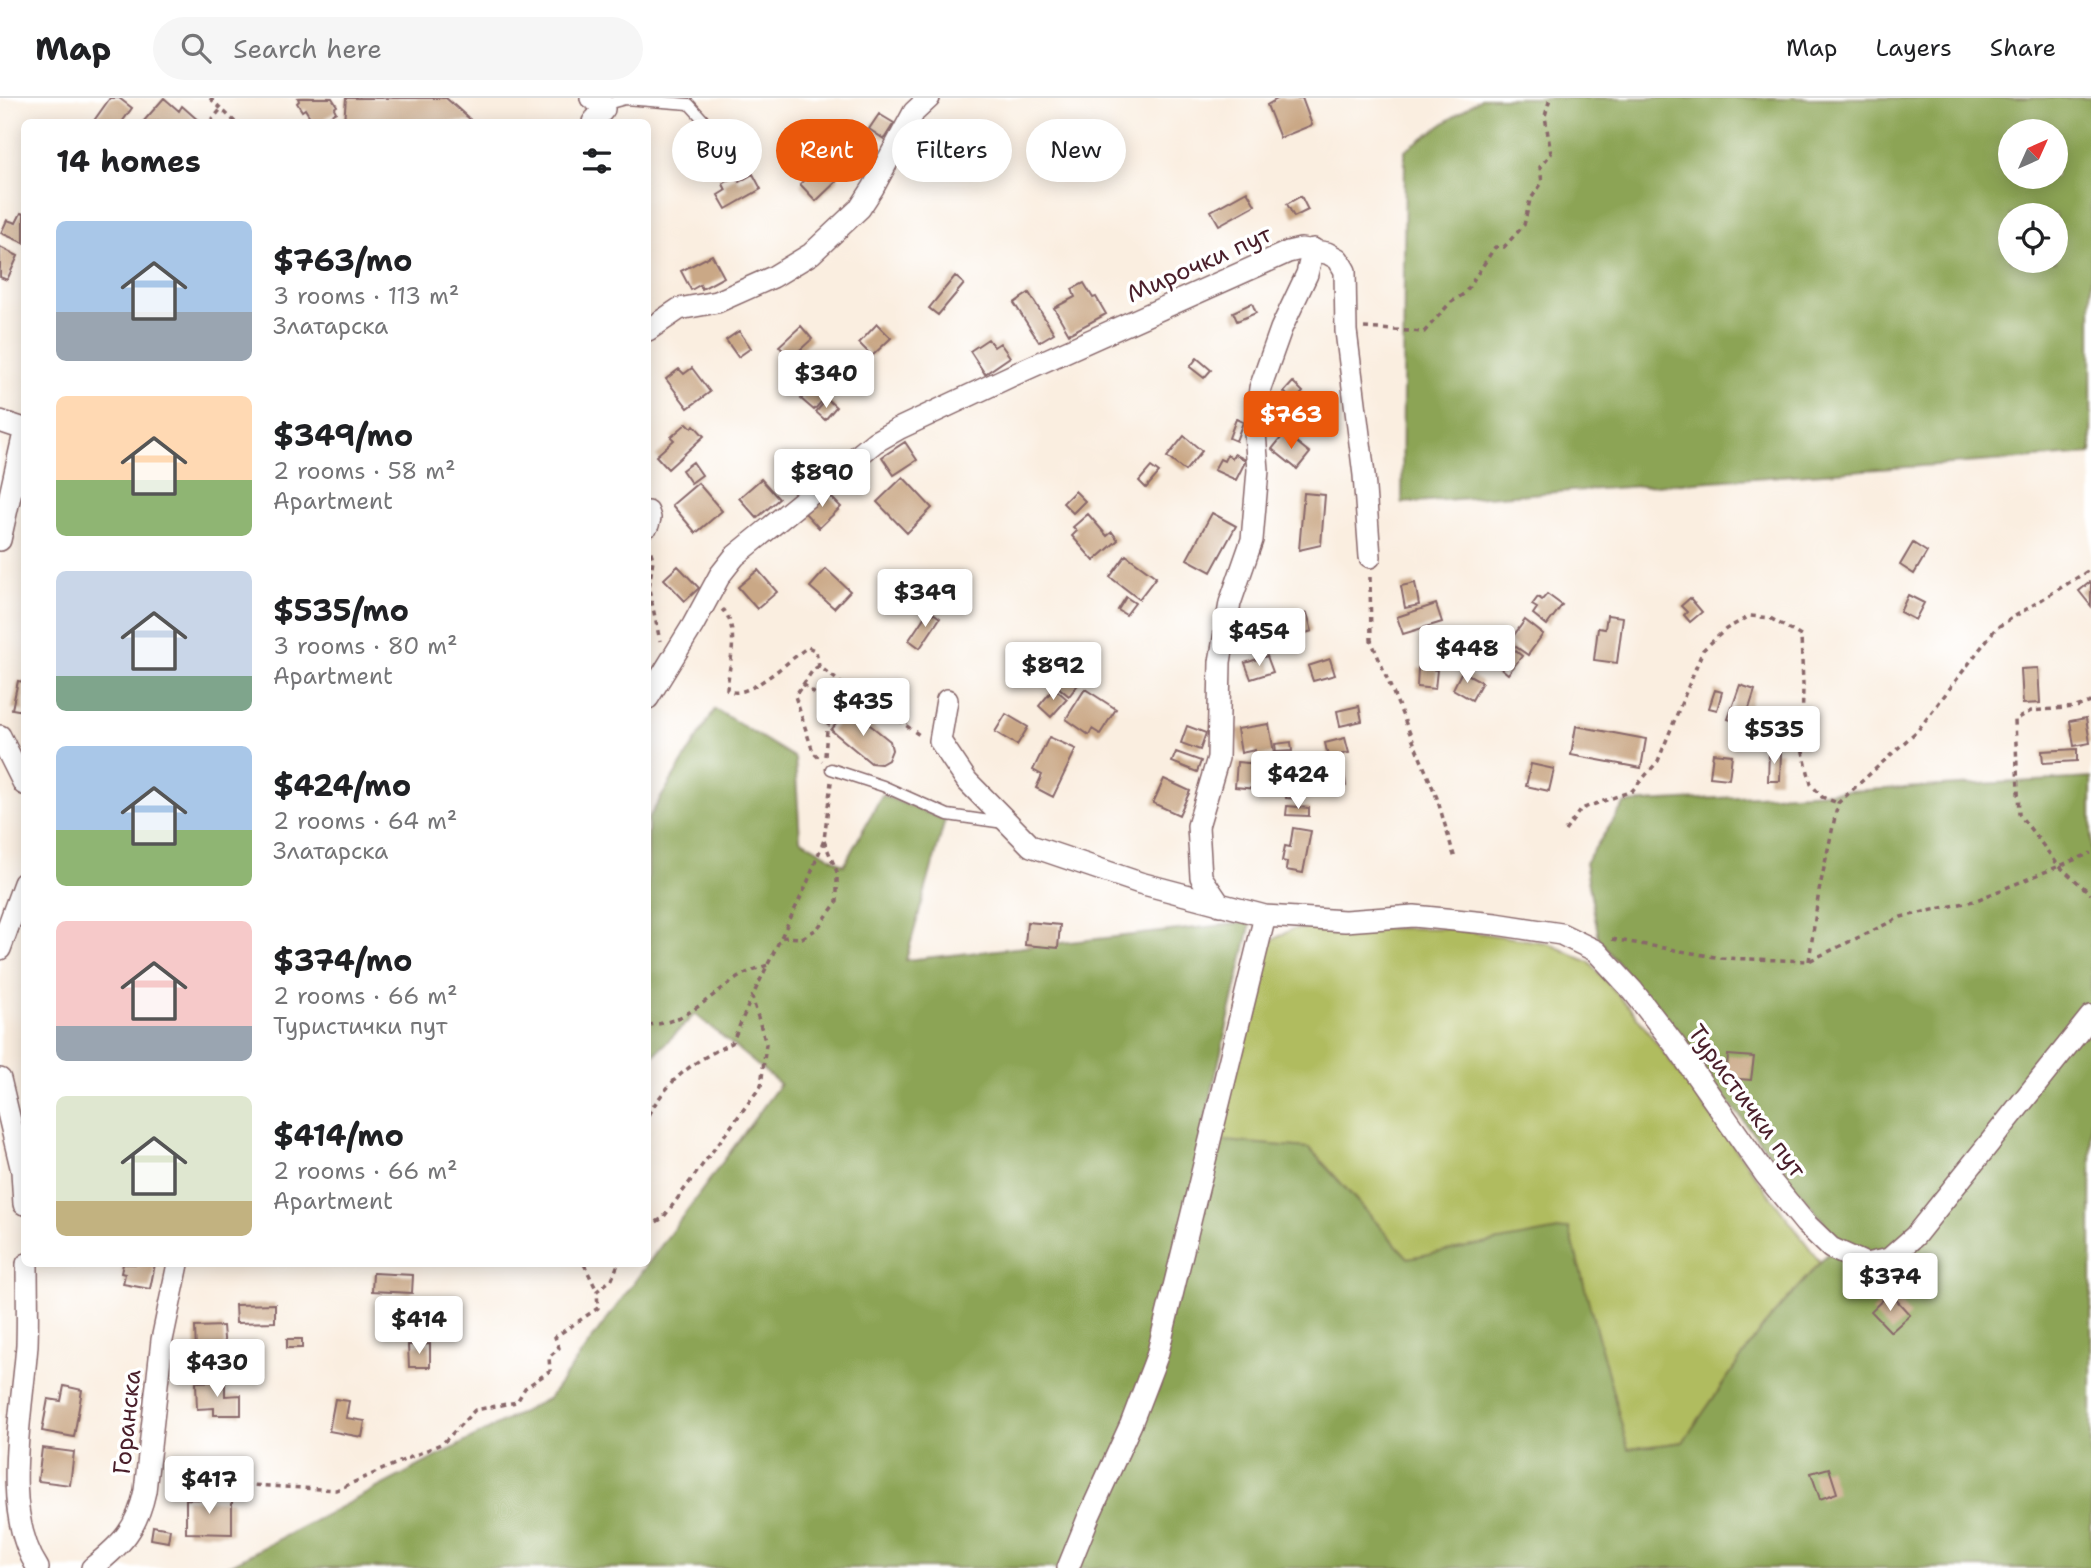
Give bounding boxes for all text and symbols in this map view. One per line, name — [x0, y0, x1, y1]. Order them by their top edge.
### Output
search box — [153, 17, 643, 80]
text: Map — [35, 26, 111, 71]
icon: search — [177, 29, 215, 67]
text: Search here — [233, 31, 382, 66]
text: Map — [1786, 32, 1837, 64]
text: Layers — [1875, 32, 1952, 64]
text: Share — [1990, 32, 2056, 64]
chip: Buy — [672, 119, 762, 182]
chip: Rent — [776, 119, 878, 182]
chip: Filters — [892, 119, 1012, 182]
chip: New — [1026, 119, 1126, 182]
north arrow — [1998, 119, 2068, 189]
map controls — [1998, 119, 2068, 273]
text: 14 homes — [56, 141, 201, 182]
icon: filters — [578, 142, 616, 180]
button: locate — [1998, 203, 2068, 273]
street label: Мирочки пут — [1121, 217, 1277, 310]
text: $763/mo — [273, 240, 412, 281]
icon: home — [112, 249, 196, 333]
text: 3 rooms · 113 m² — [273, 281, 459, 311]
text: Златарска — [273, 311, 388, 341]
pin: $340 — [785, 350, 867, 410]
text: $340 — [794, 358, 858, 388]
pin: $763 — [1250, 392, 1332, 451]
text: $763 — [1260, 399, 1322, 429]
text: $349/mo — [273, 415, 413, 456]
icon: home — [112, 424, 196, 508]
pin: $890 — [781, 450, 863, 509]
text: 2 rooms · 58 m² — [273, 456, 456, 486]
text: $890 — [790, 457, 854, 487]
text: Apartment — [273, 486, 393, 516]
pin: $349 — [884, 570, 966, 629]
text: $349 — [893, 577, 957, 607]
text: $535/mo — [273, 590, 409, 631]
icon: home — [112, 599, 196, 683]
pin: $454 — [1218, 608, 1300, 668]
text: $454 — [1228, 616, 1290, 646]
pin: $448 — [1426, 626, 1508, 685]
text: 3 rooms · 80 m² — [273, 631, 458, 661]
text: $448 — [1435, 633, 1499, 663]
pin: $892 — [1012, 642, 1094, 702]
text: $892 — [1021, 650, 1085, 680]
text: Apartment — [273, 661, 393, 691]
pin: $435 — [822, 678, 904, 738]
text: $435 — [833, 686, 893, 716]
pin: $535 — [1733, 706, 1815, 766]
text: $535 — [1744, 714, 1804, 744]
pin: $424 — [1257, 752, 1339, 811]
text: $424 — [1267, 759, 1329, 789]
text: $424/mo — [273, 765, 411, 806]
icon: home — [112, 774, 196, 858]
text: 2 rooms · 64 m² — [273, 806, 457, 836]
text: Златарска — [273, 836, 388, 866]
text: $374/mo — [273, 940, 412, 981]
icon: home — [112, 949, 196, 1033]
text: 2 rooms · 66 m² — [273, 981, 458, 1011]
text: Туристички пут — [273, 1011, 447, 1041]
street label: Туристички пут — [1681, 1018, 1814, 1185]
text: $414/mo — [273, 1115, 404, 1156]
icon: home — [112, 1124, 196, 1208]
text: 2 rooms · 66 m² — [273, 1156, 458, 1186]
text: Apartment — [273, 1186, 393, 1216]
pin: $374 — [1849, 1254, 1931, 1313]
text: $374 — [1859, 1261, 1921, 1291]
pin: $414 — [378, 1296, 460, 1356]
text: $414 — [391, 1304, 447, 1334]
pin: $430 — [176, 1340, 258, 1399]
text: $430 — [186, 1347, 248, 1377]
street label: Горанска — [106, 1368, 148, 1476]
pin: $417 — [168, 1456, 250, 1516]
text: $417 — [181, 1464, 237, 1494]

